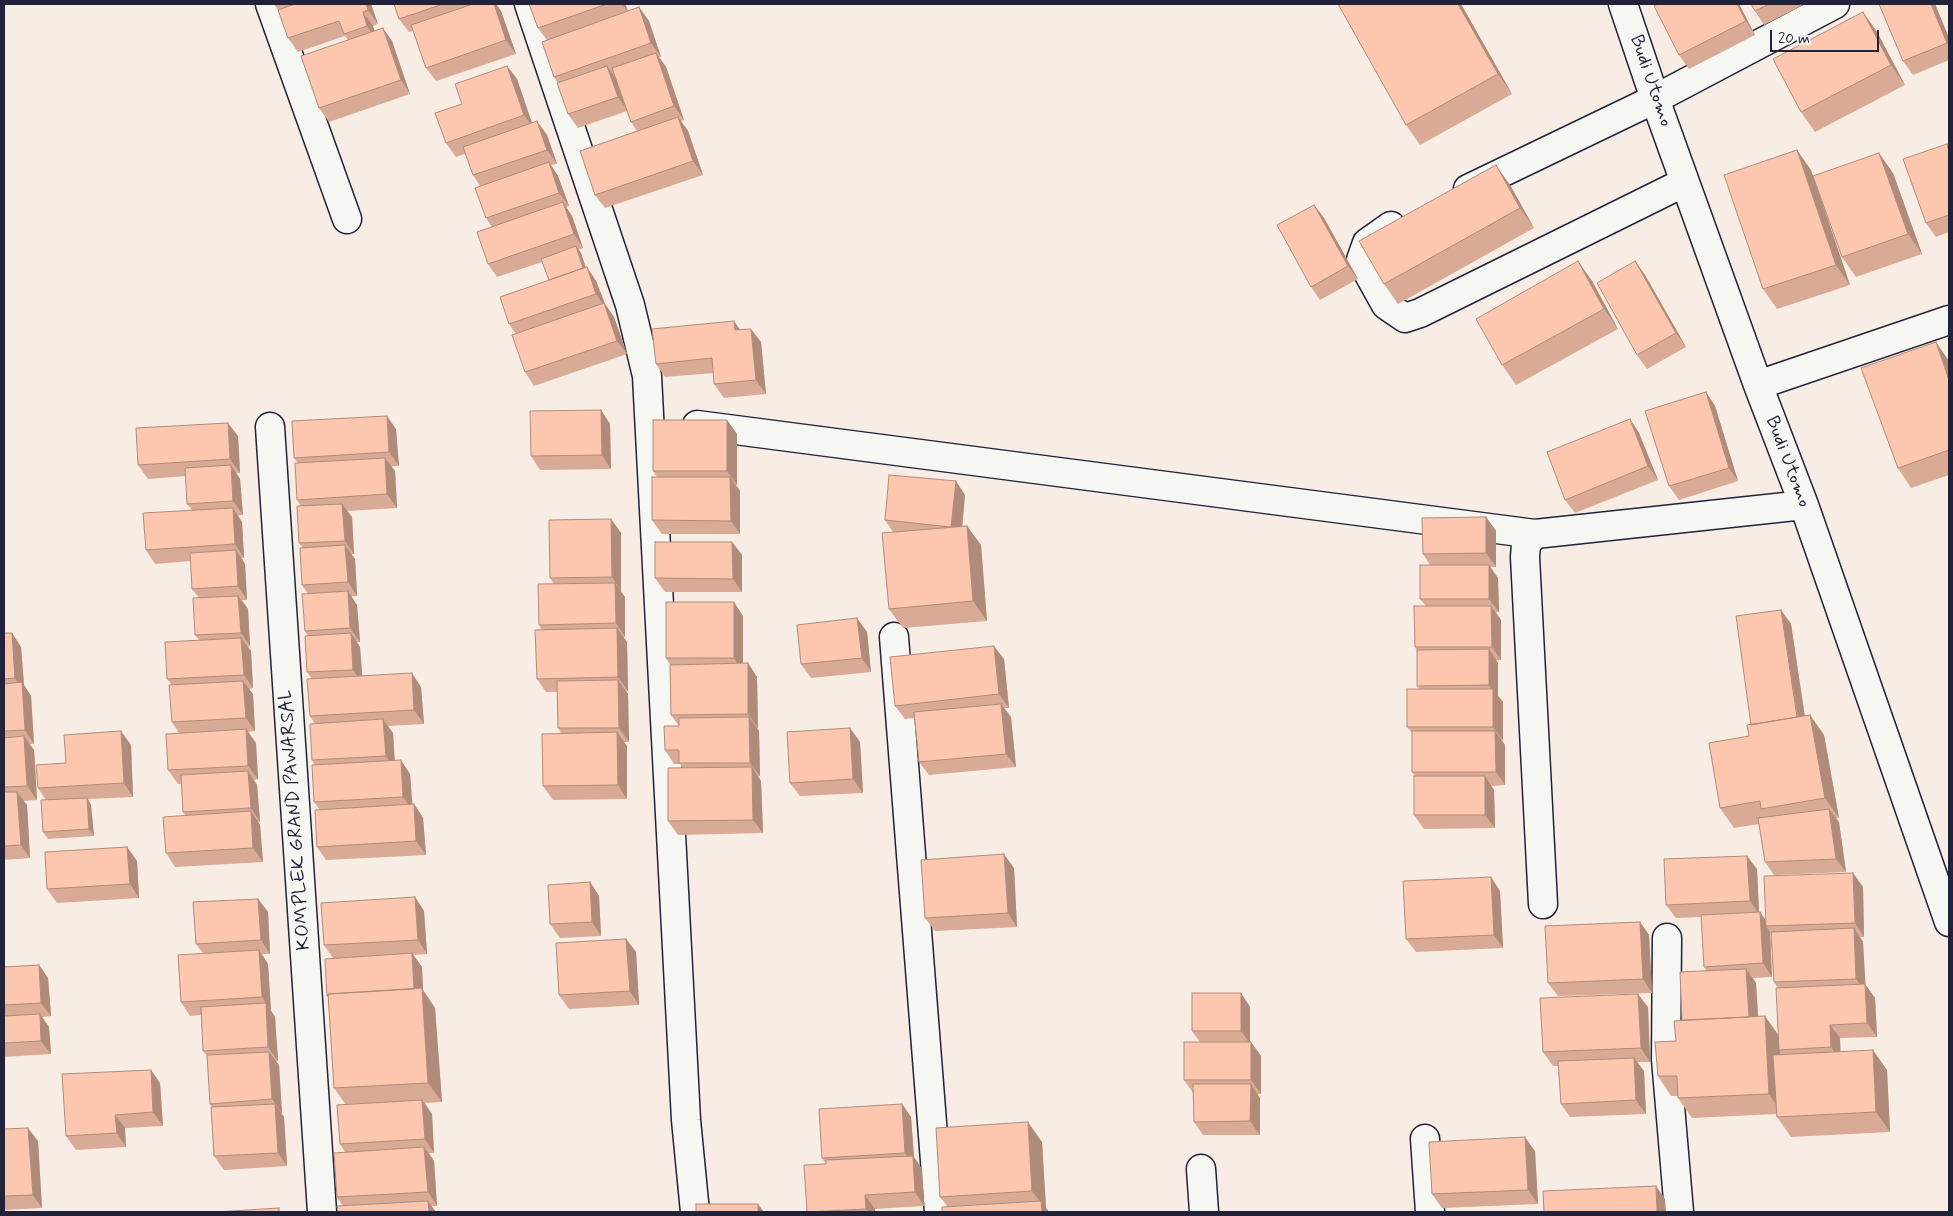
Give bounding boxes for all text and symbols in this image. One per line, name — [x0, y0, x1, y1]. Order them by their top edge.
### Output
scale bar — [1773, 20, 1882, 52]
text: 20 m — [1778, 29, 1810, 49]
street label: Budi Utomo — [1624, 32, 1676, 130]
street label: Budi Utomo — [1759, 413, 1815, 511]
street label: KOMPLEK GRAND PAWARSAL — [276, 689, 316, 951]

